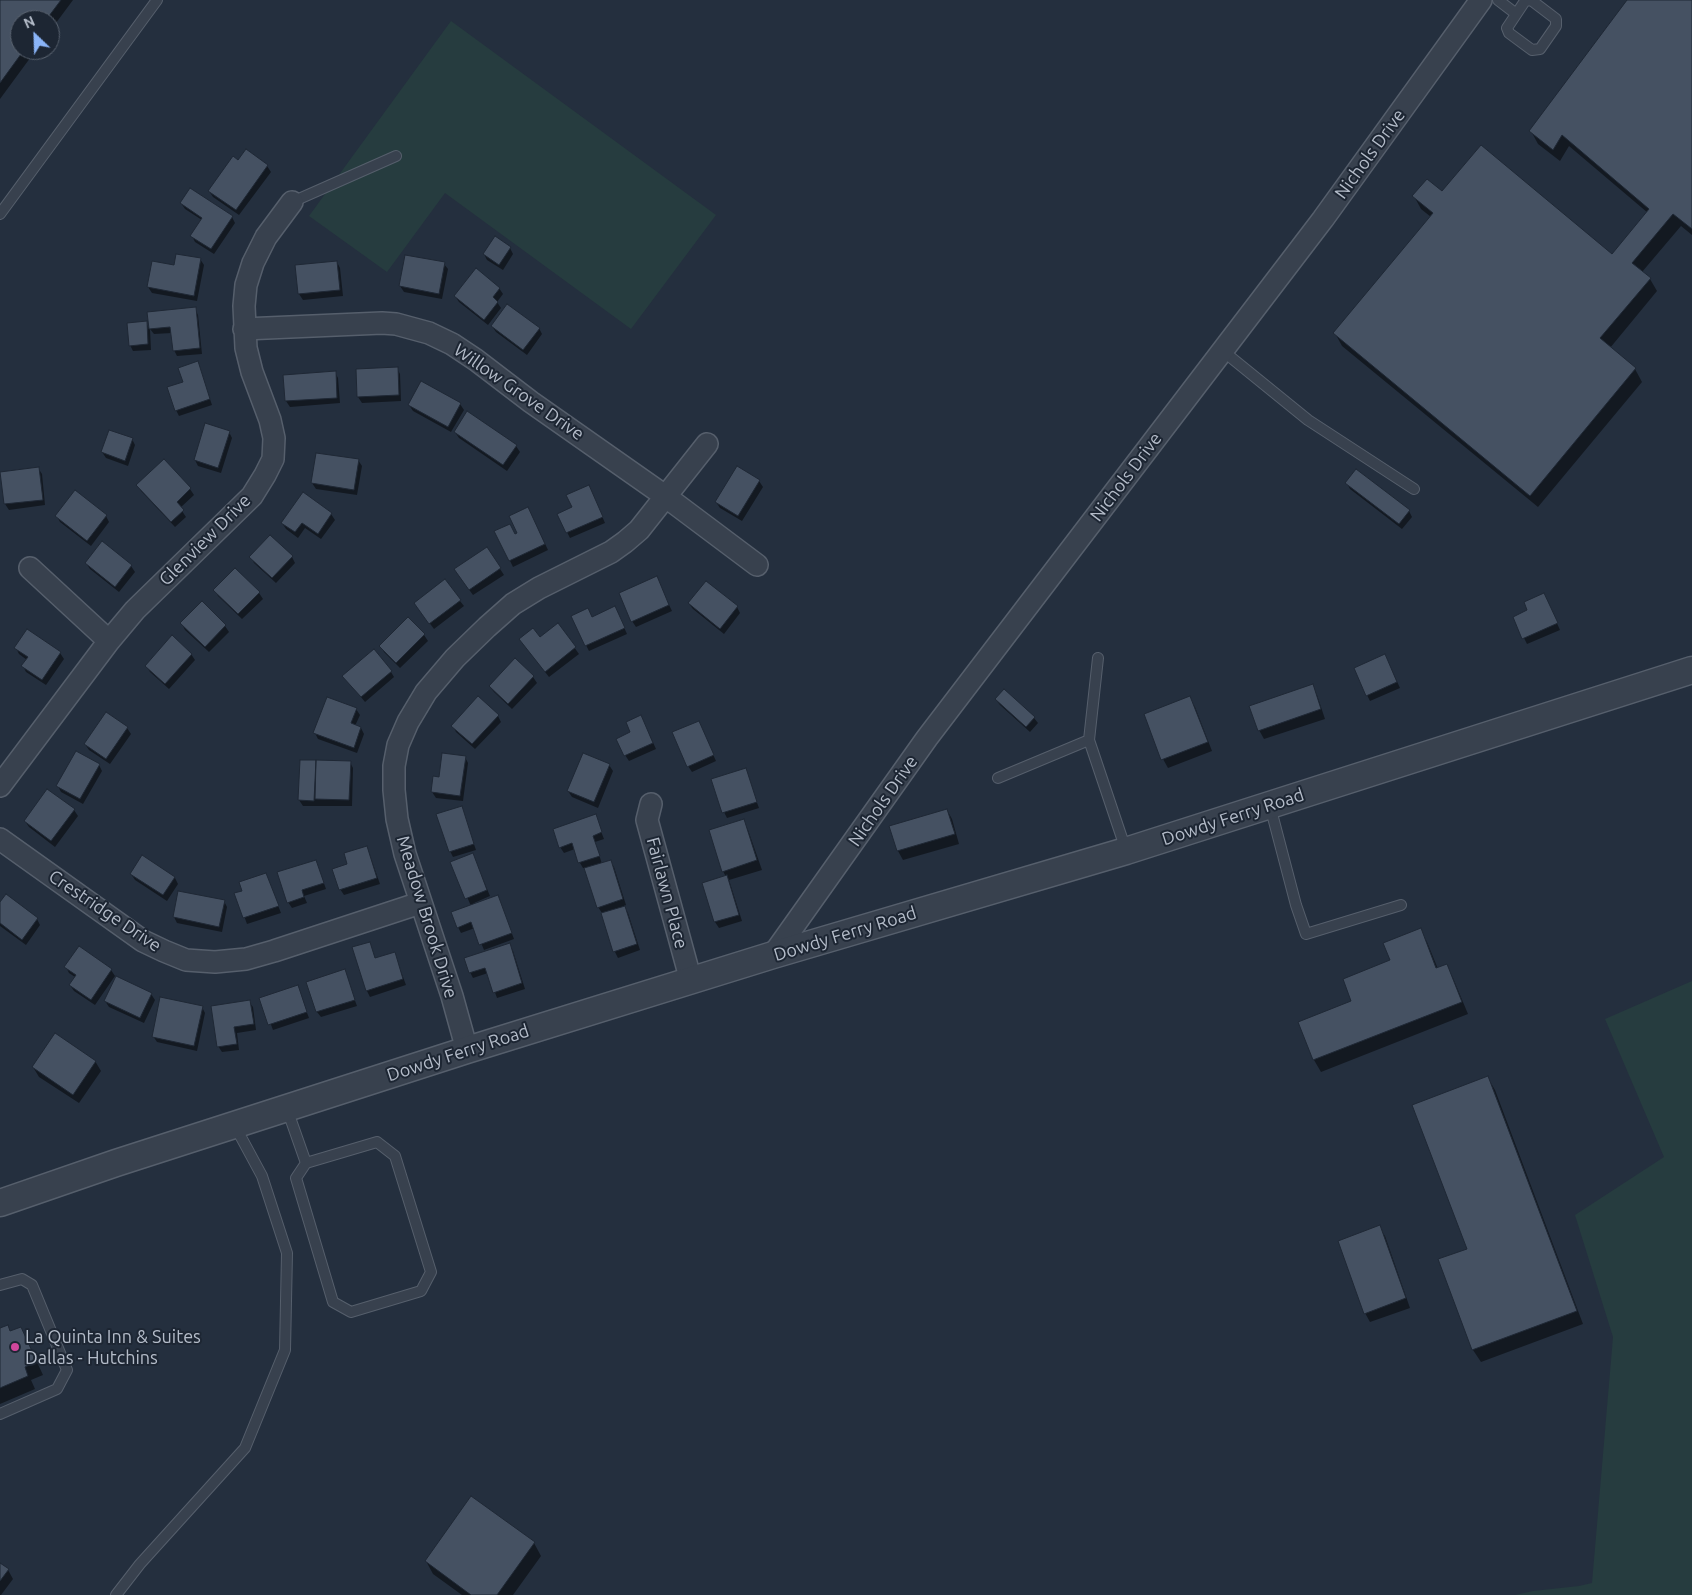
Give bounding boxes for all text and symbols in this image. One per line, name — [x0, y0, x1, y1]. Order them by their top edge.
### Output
north arrow — [10, 10, 60, 60]
text: N — [21, 13, 37, 32]
street label: Nichols Drive — [1330, 105, 1410, 203]
street label: Willow Grove Drive — [450, 339, 588, 445]
street label: Nichols Drive — [1086, 428, 1166, 526]
street label: Glenview Drive — [155, 490, 255, 590]
street label: Nichols Drive — [844, 752, 922, 850]
street label: Dowdy Ferry Road — [1159, 784, 1307, 850]
street label: Meadow Brook Drive — [392, 833, 462, 1001]
street label: Fairlawn Place — [642, 835, 692, 951]
street label: Crestridge Drive — [45, 865, 165, 957]
street label: Dowdy Ferry Road — [771, 902, 919, 966]
street label: Dowdy Ferry Road — [384, 1020, 532, 1086]
place label: La Quinta Inn & Suites Dallas - Hutchins — [25, 1326, 201, 1368]
marker: La Quinta Inn & Suites Dallas - Hutchins — [9, 1341, 21, 1353]

